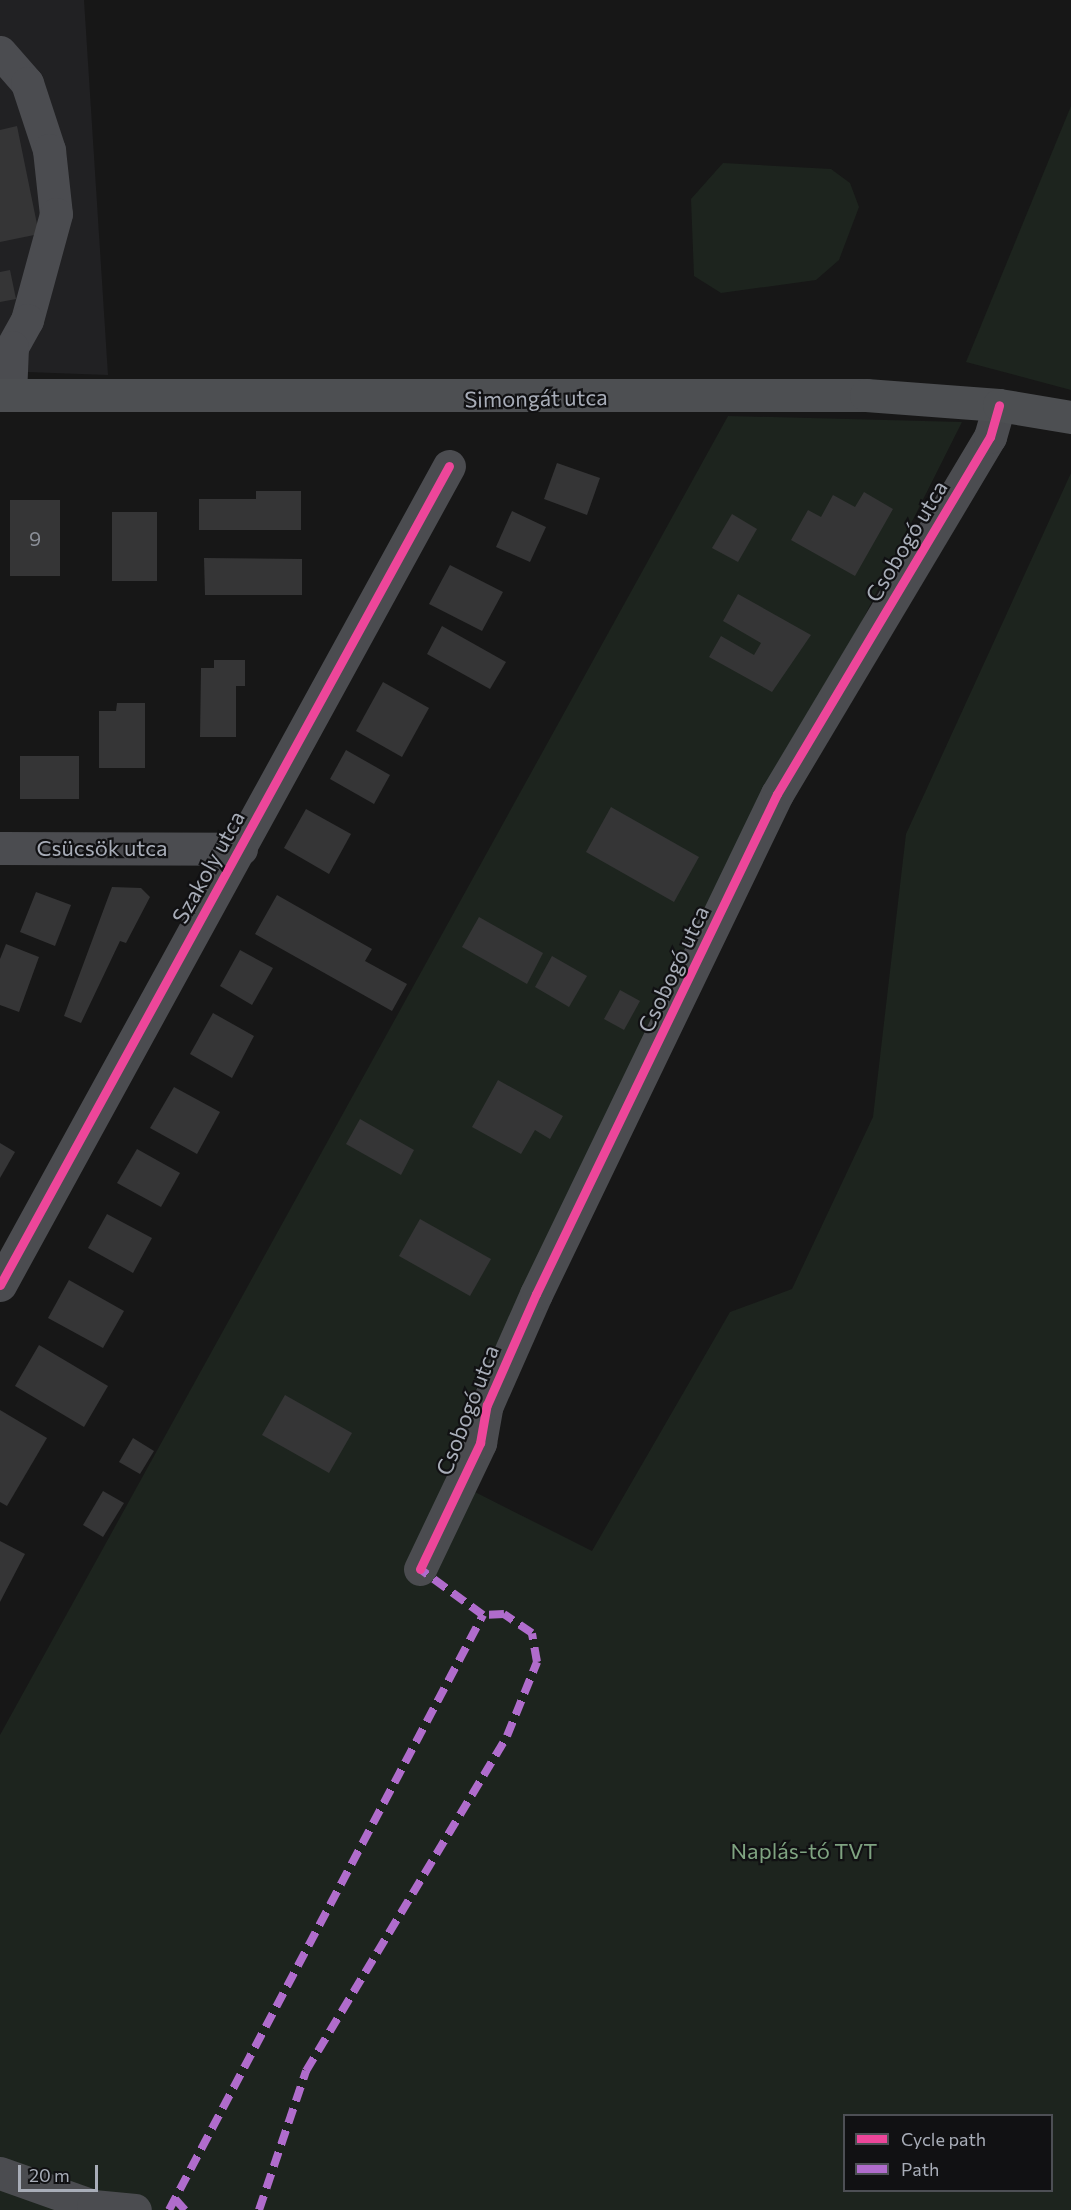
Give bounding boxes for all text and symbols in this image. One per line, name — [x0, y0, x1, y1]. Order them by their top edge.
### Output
street label: Simongát utca — [464, 384, 608, 412]
street label: Csobogó utca — [859, 475, 953, 607]
house number: 9 — [29, 526, 41, 550]
street label: Szakoly utca — [166, 806, 250, 928]
street label: Csücsök utca — [36, 835, 168, 861]
street label: Csobogó utca — [632, 901, 714, 1037]
street label: Csobogó utca — [430, 1341, 504, 1479]
park label: Naplás-tó TVT — [731, 1838, 877, 1864]
legend — [843, 2114, 1053, 2192]
text: Cycle path — [901, 2128, 986, 2150]
scale bar — [21, 2153, 100, 2191]
text: Path — [901, 2158, 939, 2180]
text: 20 m — [29, 2164, 70, 2186]

